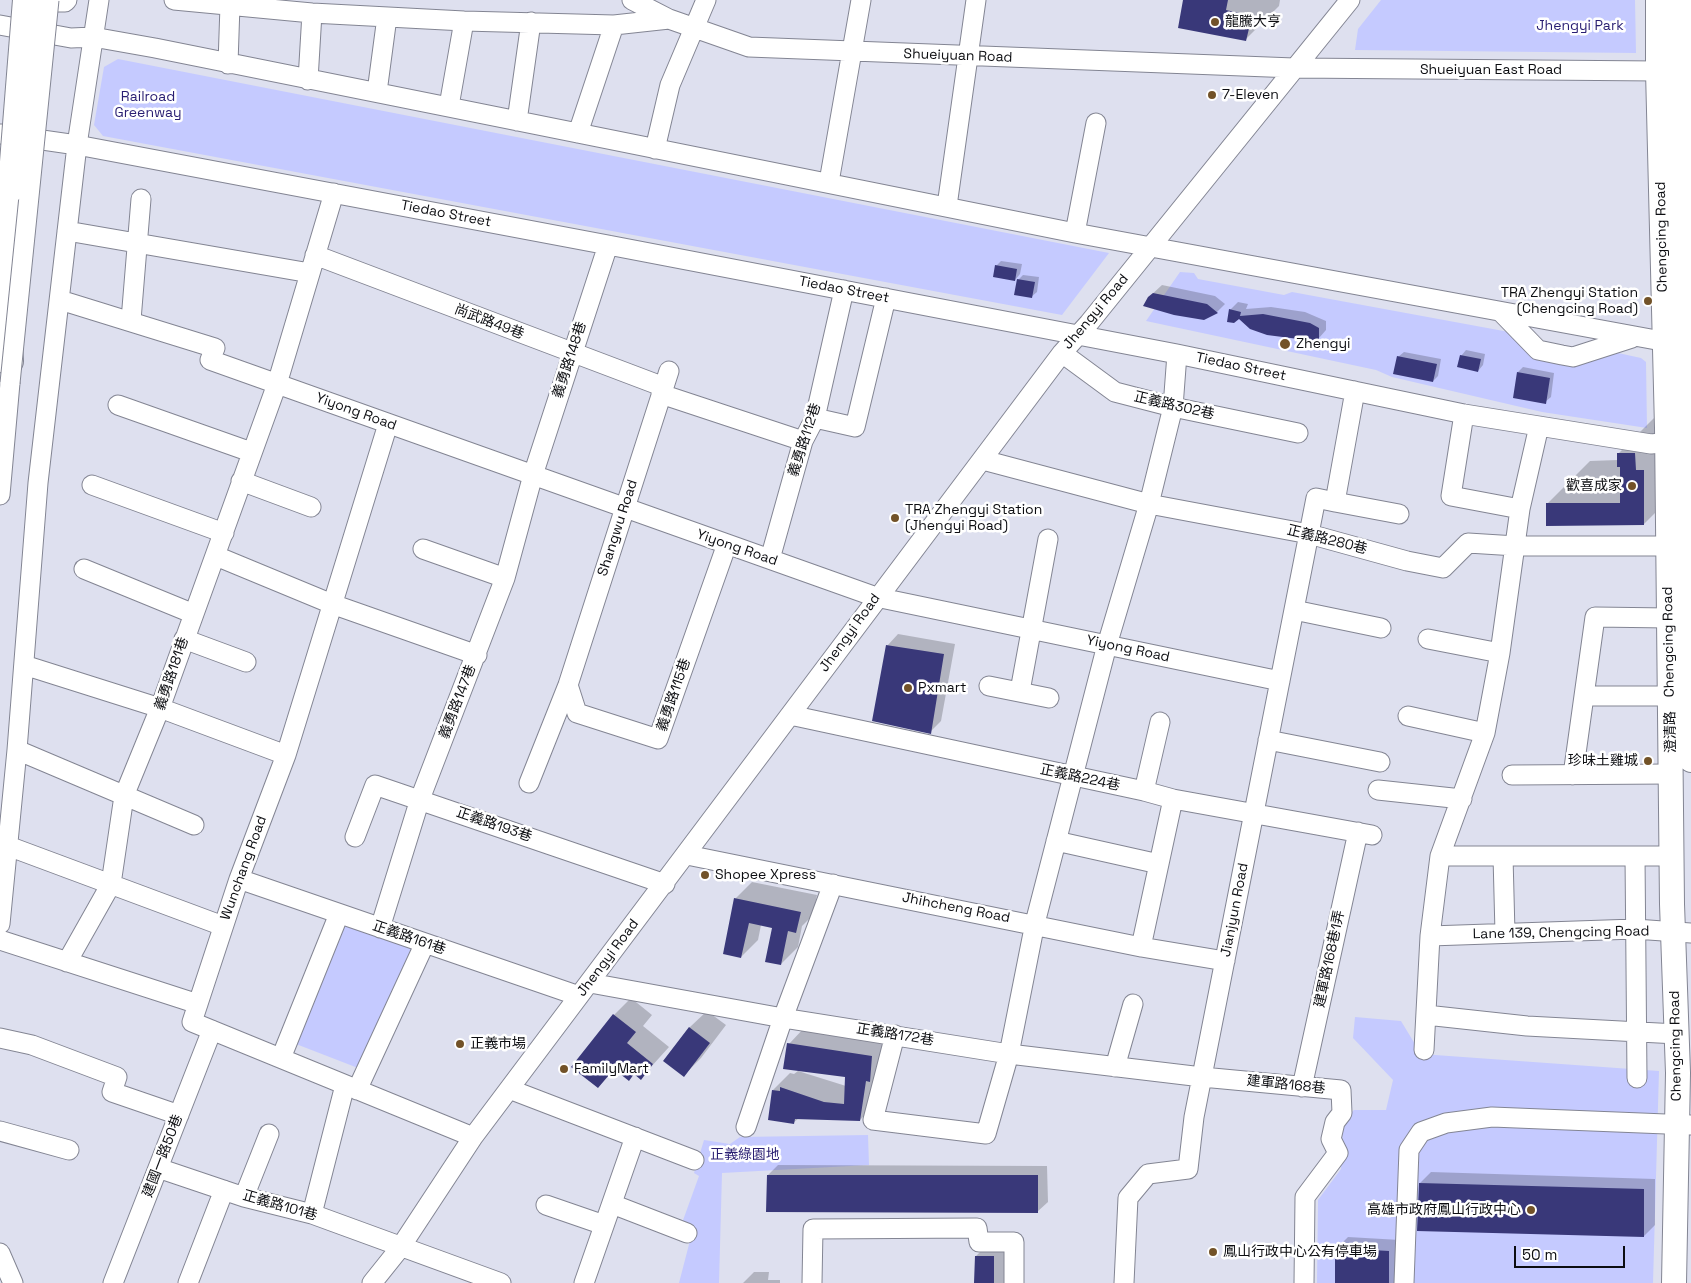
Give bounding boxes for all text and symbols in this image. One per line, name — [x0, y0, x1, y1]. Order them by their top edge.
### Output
place label: 龍騰大亨 — [1225, 14, 1281, 30]
marker: 龍騰大亨 — [1209, 16, 1221, 28]
park label: Jhengyi Park — [1536, 18, 1624, 34]
street label: Shueiyuan Road — [903, 46, 1013, 66]
street label: Shueiyuan East Road — [1420, 62, 1562, 78]
place label: 7-Eleven — [1222, 87, 1279, 103]
park label: Railroad Greenway — [115, 89, 181, 121]
marker: 7-Eleven — [1206, 89, 1218, 101]
street label: Chengcing Road — [1653, 181, 1671, 293]
street label: Tiedao Street — [399, 197, 493, 231]
street label: Jhengyi Road — [1060, 271, 1132, 353]
street label: Tiedao Street — [797, 273, 891, 307]
place label: TRA Zhengyi Station (Chengcing Road) — [1501, 285, 1638, 318]
marker: TRA Zhengyi Station (Chengcing Road) — [1642, 295, 1654, 307]
street label: 尚武路49巷 — [452, 301, 526, 343]
street label: 義勇路148巷 — [550, 320, 590, 400]
place label: Zhengyi — [1296, 336, 1351, 352]
marker: Zhengyi — [1278, 337, 1292, 351]
street label: Tiedao Street — [1194, 349, 1288, 385]
street label: 正義路302巷 — [1132, 389, 1216, 423]
street label: Yiyong Road — [313, 390, 399, 434]
street label: 義勇路112巷 — [785, 401, 825, 479]
street label: Shangwu Road — [594, 478, 642, 578]
place label: 歡喜成家 — [1566, 478, 1622, 494]
marker: 歡喜成家 — [1626, 480, 1638, 492]
place label: TRA Zhengyi Station (Jhengyi Road) — [905, 502, 1042, 534]
marker: TRA Zhengyi Station (Jhengyi Road) — [889, 512, 901, 524]
street label: 正義路280巷 — [1285, 522, 1369, 558]
street label: Yiyong Road — [694, 526, 780, 570]
street label: Chengcing Road — [1660, 586, 1678, 698]
street label: Jhengyi Road — [816, 591, 884, 675]
street label: Yiyong Road — [1085, 632, 1171, 666]
street label: 義勇路181巷 — [152, 635, 192, 713]
street label: 義勇路115巷 — [654, 656, 694, 734]
street label: 義勇路147巷 — [436, 663, 480, 741]
place label: Pxmart — [918, 680, 967, 696]
marker: Pxmart — [902, 682, 914, 694]
street label: 澄清路 — [1662, 711, 1680, 753]
place label: 珍味土雞城 — [1568, 753, 1638, 769]
marker: 珍味土雞城 — [1642, 755, 1654, 767]
street label: 正義路224巷 — [1039, 761, 1121, 795]
street label: 正義路193巷 — [454, 804, 534, 846]
street label: Wunchang Road — [217, 813, 271, 923]
street label: Jianjyun Road — [1218, 862, 1252, 958]
place label: Shopee Xpress — [715, 867, 816, 883]
marker: Shopee Xpress — [699, 869, 711, 881]
street label: Jhihcheng Road — [901, 889, 1011, 927]
street label: 建軍路168巷1弄 — [1311, 909, 1349, 1009]
street label: Jhengyi Road — [573, 916, 643, 1000]
street label: 正義路161巷 — [370, 918, 448, 958]
street label: Lane 139, Chengcing Road — [1472, 923, 1650, 943]
street label: Chengcing Road — [1667, 990, 1685, 1102]
street label: 正義路172巷 — [855, 1021, 935, 1049]
place label: 正義市場 — [470, 1036, 526, 1052]
marker: 正義市場 — [454, 1038, 466, 1050]
place label: FamilyMart — [574, 1061, 649, 1077]
marker: FamilyMart — [558, 1063, 570, 1075]
street label: 建軍路168巷 — [1246, 1073, 1326, 1097]
street label: 建國一路50巷 — [140, 1112, 186, 1200]
park label: 正義綠園地 — [710, 1147, 780, 1163]
street label: 正義路101巷 — [241, 1187, 319, 1225]
place label: 高雄市政府鳳山行政中心 — [1367, 1202, 1521, 1218]
marker: 高雄市政府鳳山行政中心 — [1525, 1204, 1537, 1216]
scale bar — [1516, 1236, 1627, 1268]
place label: 鳳山行政中心公有停車場 — [1223, 1244, 1377, 1260]
text: 50 m — [1522, 1245, 1557, 1264]
marker: 鳳山行政中心公有停車場 — [1207, 1246, 1219, 1258]

